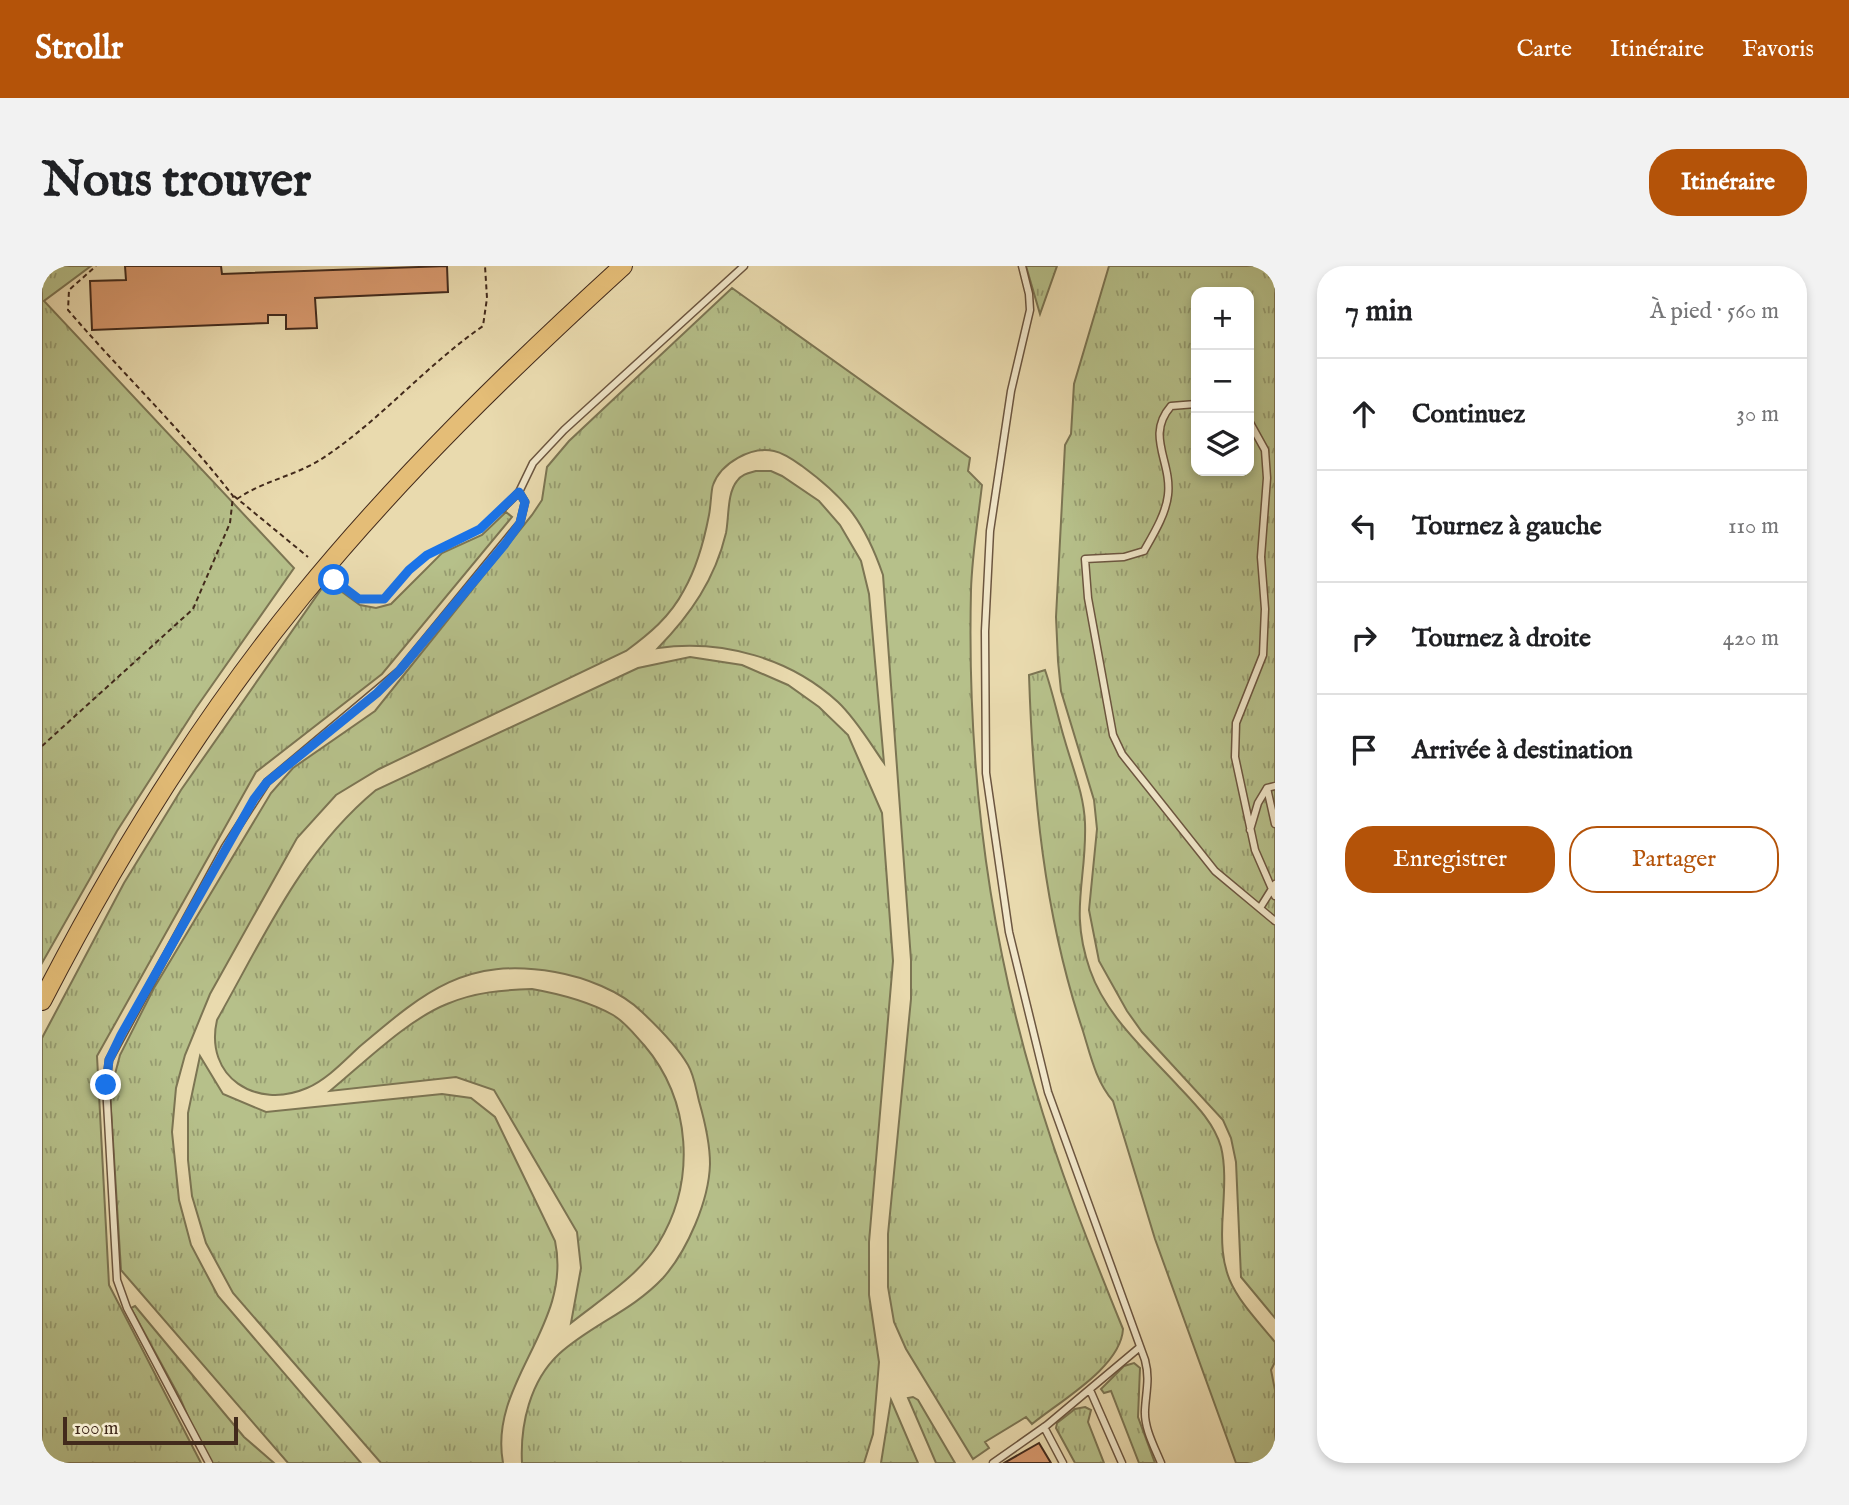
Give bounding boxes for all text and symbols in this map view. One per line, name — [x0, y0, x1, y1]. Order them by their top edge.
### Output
text: Strollr — [35, 28, 123, 70]
text: Carte — [1516, 34, 1572, 65]
text: Itinéraire — [1610, 34, 1704, 65]
text: Favoris — [1742, 34, 1814, 65]
button: Itinéraire — [1649, 149, 1807, 216]
text: Nous trouver — [42, 151, 311, 213]
map controls — [1191, 287, 1254, 476]
button: + — [1191, 287, 1254, 350]
text: 7 min — [1345, 293, 1413, 331]
text: À pied · 560 m — [1650, 297, 1779, 326]
button: − — [1191, 350, 1254, 413]
icon: ahead — [1345, 395, 1383, 433]
text: Continuez — [1412, 398, 1525, 431]
text: 30 m — [1736, 400, 1779, 429]
button: layers — [1191, 413, 1254, 476]
icon: left — [1345, 507, 1383, 545]
text: Tournez à gauche — [1412, 510, 1602, 543]
text: 110 m — [1728, 512, 1779, 541]
route start — [318, 564, 349, 595]
icon: right — [1345, 619, 1383, 657]
text: Tournez à droite — [1412, 622, 1591, 655]
text: 420 m — [1723, 624, 1779, 653]
icon: arrive — [1345, 731, 1383, 769]
text: Arrivée à destination — [1412, 734, 1633, 767]
button: Enregistrer — [1345, 826, 1555, 893]
button: Partager — [1569, 826, 1779, 893]
route end — [90, 1069, 121, 1100]
scale bar — [63, 1414, 238, 1446]
text: 100 m — [74, 1417, 118, 1441]

